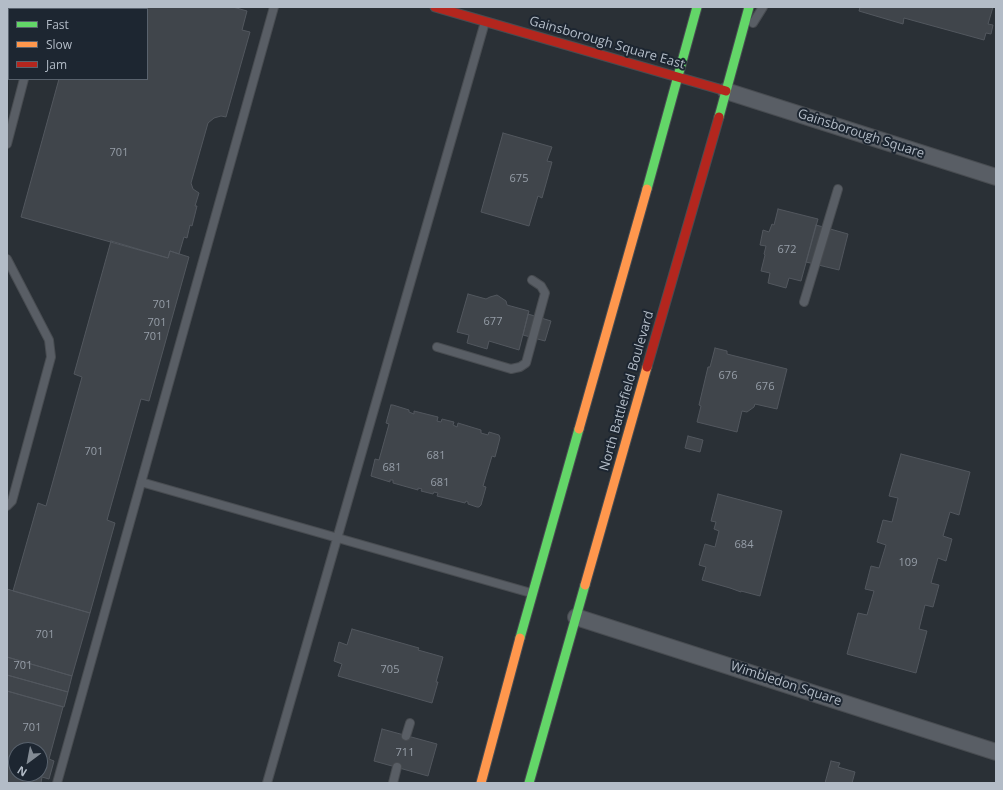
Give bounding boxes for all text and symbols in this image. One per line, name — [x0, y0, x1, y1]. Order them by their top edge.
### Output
legend — [8, 8, 148, 80]
street label: Gainsborough Square East — [527, 13, 687, 73]
text: Fast — [46, 16, 69, 33]
text: Slow — [46, 36, 72, 53]
text: Jam — [46, 56, 67, 73]
street label: Gainsborough Square — [796, 106, 926, 162]
house number: 701 — [110, 146, 128, 160]
house number: 675 — [510, 172, 528, 186]
house number: 672 — [778, 243, 796, 257]
house number: 701 — [153, 298, 171, 312]
street label: North Battlefield Boulevard — [597, 309, 657, 473]
house number: 677 — [484, 315, 502, 329]
house number: 701 — [148, 316, 166, 330]
house number: 701 — [144, 330, 162, 344]
house number: 676 — [719, 369, 737, 383]
house number: 676 — [756, 380, 774, 394]
house number: 701 — [85, 445, 103, 459]
house number: 681 — [427, 449, 445, 463]
house number: 681 — [383, 461, 401, 475]
house number: 681 — [431, 476, 449, 490]
house number: 684 — [735, 538, 753, 552]
house number: 109 — [899, 556, 917, 570]
house number: 701 — [36, 628, 54, 642]
house number: 701 — [14, 659, 32, 673]
street label: Wimbledon Square — [728, 659, 844, 709]
house number: 705 — [381, 663, 399, 677]
house number: 701 — [23, 721, 41, 735]
north arrow — [8, 742, 48, 782]
house number: 711 — [396, 746, 414, 760]
text: N — [14, 763, 30, 780]

